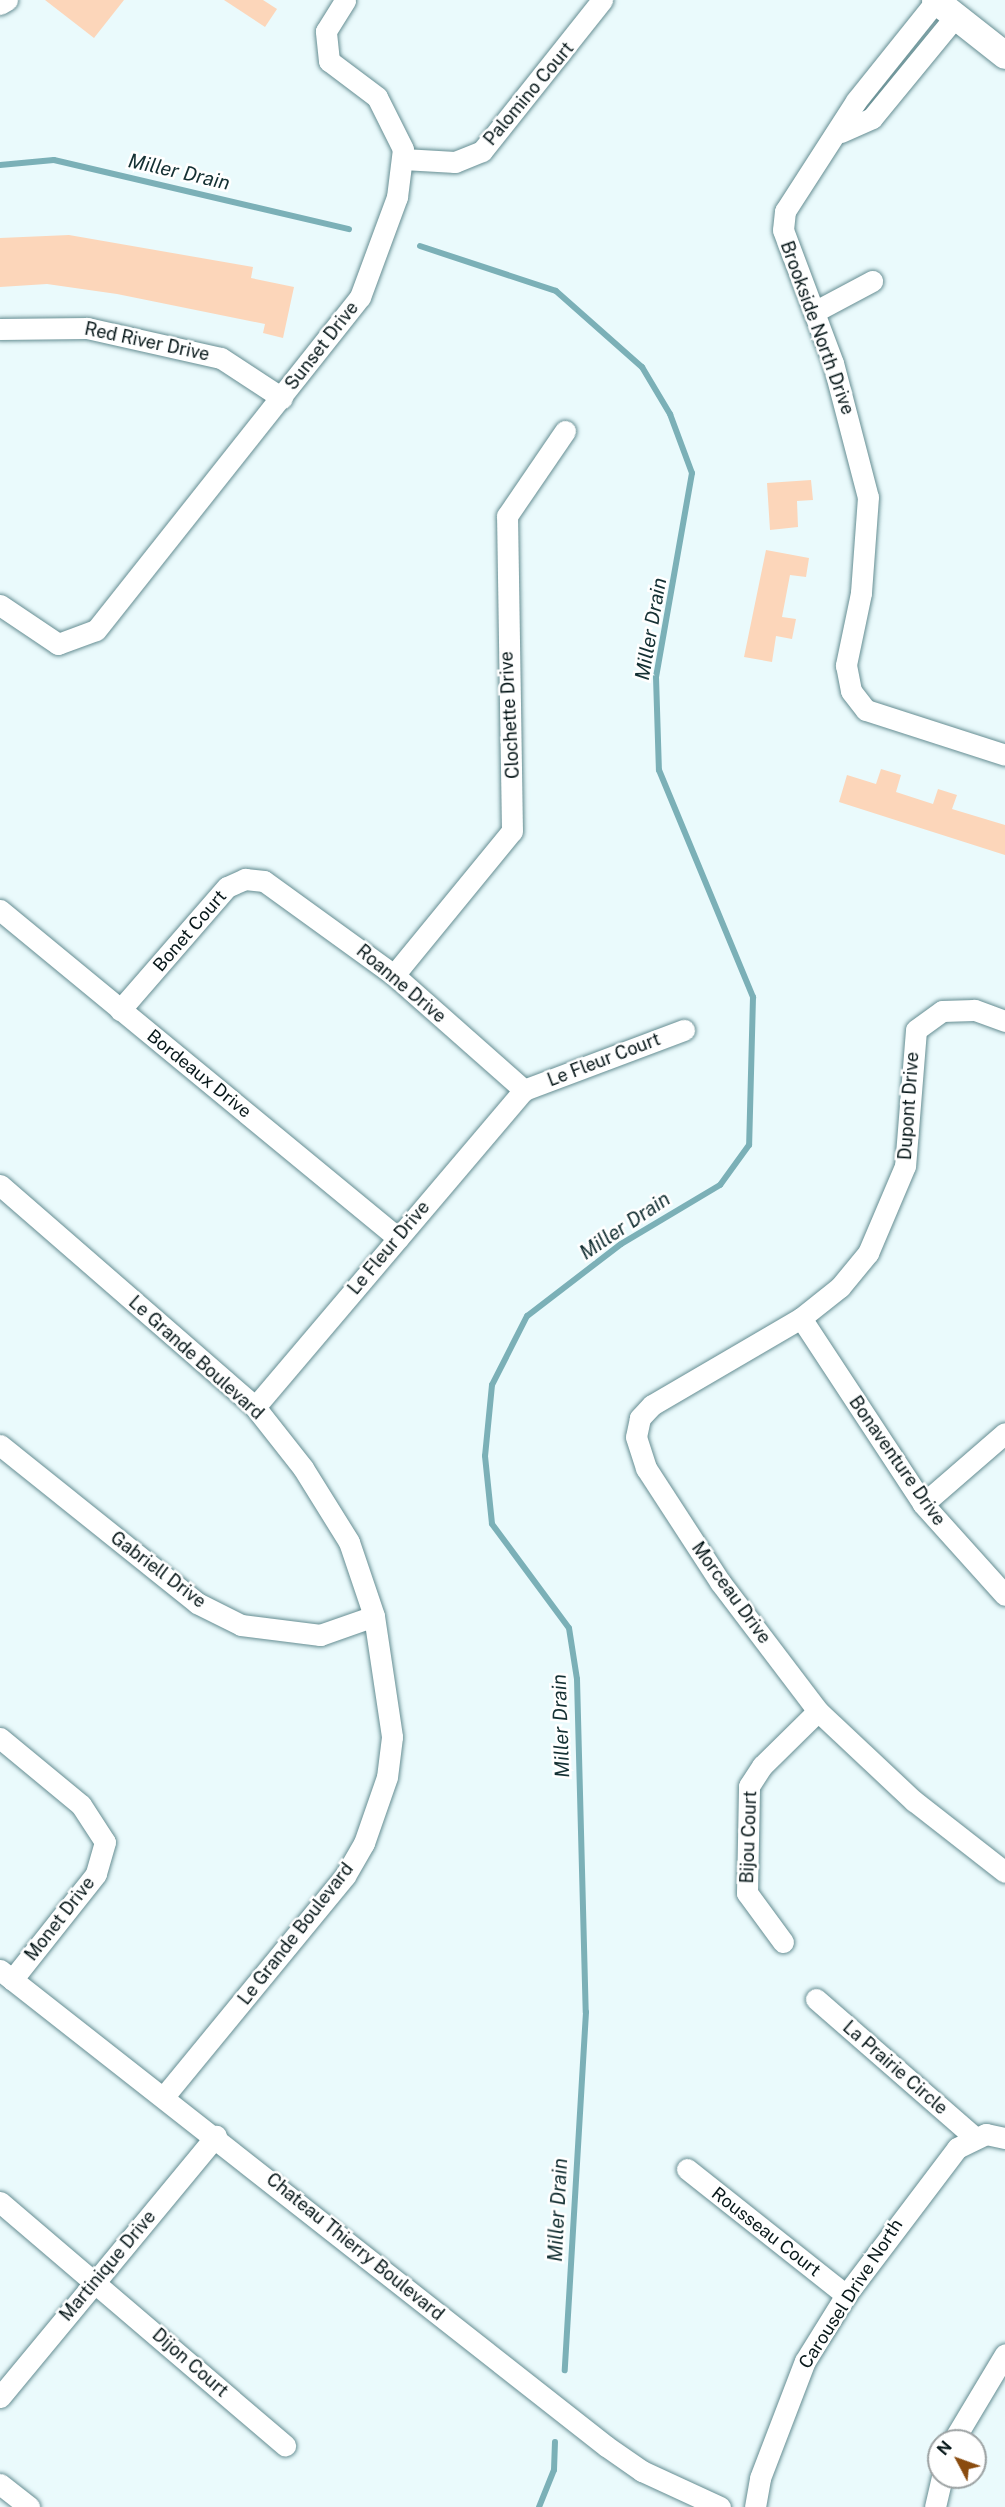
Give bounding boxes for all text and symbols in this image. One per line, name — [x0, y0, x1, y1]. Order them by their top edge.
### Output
street label: Palomino Court — [479, 38, 579, 150]
water label: Miller Drain — [126, 149, 232, 195]
street label: Brookside North Drive — [776, 238, 858, 418]
street label: Sunset Drive — [281, 297, 363, 395]
street label: Red River Drive — [83, 318, 211, 366]
water label: Miller Drain — [630, 576, 672, 682]
street label: Clochette Drive — [496, 651, 524, 779]
street label: Bonet Court — [149, 886, 231, 976]
street label: Roanne Drive — [352, 940, 450, 1028]
street label: Bordeaux Drive — [142, 1025, 256, 1123]
street label: Le Fleur Court — [544, 1029, 664, 1091]
street label: Dupont Drive — [894, 1051, 924, 1161]
water label: Miller Drain — [575, 1187, 675, 1265]
street label: Le Fleur Drive — [344, 1197, 434, 1299]
street label: Le Grande Boulevard — [124, 1292, 268, 1424]
street label: Bonaventure Drive — [844, 1392, 950, 1530]
street label: Gabriell Drive — [106, 1527, 210, 1613]
street label: Morceau Drive — [687, 1538, 775, 1648]
water label: Miller Drain — [547, 1674, 575, 1778]
street label: Bijou Court — [737, 1790, 761, 1884]
street label: Le Grande Boulevard — [234, 1859, 358, 2009]
street label: Monet Drive — [21, 1873, 99, 1965]
street label: La Prairie Circle — [838, 2017, 952, 2119]
water label: Miller Drain — [543, 2157, 573, 2263]
street label: Chateau Thierry Boulevard — [262, 2169, 448, 2325]
street label: Rousseau Court — [707, 2183, 825, 2281]
street label: Martinique Drive — [55, 2206, 161, 2326]
street label: Carousel Drive North — [795, 2215, 907, 2373]
street label: Dijon Court — [148, 2324, 232, 2402]
north arrow — [927, 2429, 987, 2489]
text: N — [933, 2437, 956, 2459]

